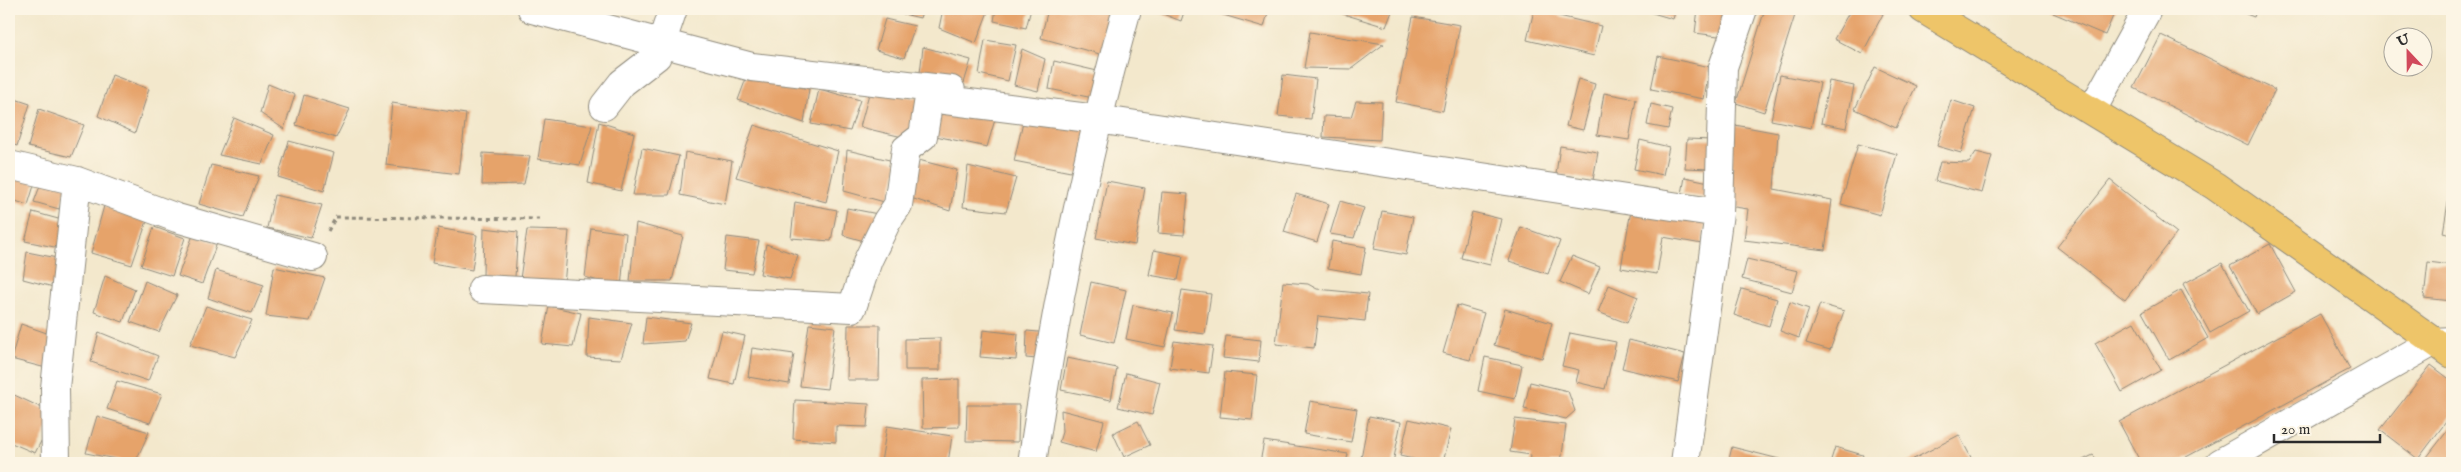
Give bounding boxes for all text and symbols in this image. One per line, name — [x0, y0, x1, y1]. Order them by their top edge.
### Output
north arrow — [2384, 28, 2434, 78]
text: U — [2394, 30, 2413, 52]
scale bar — [2274, 412, 2380, 444]
text: 20 m — [2281, 420, 2311, 439]

